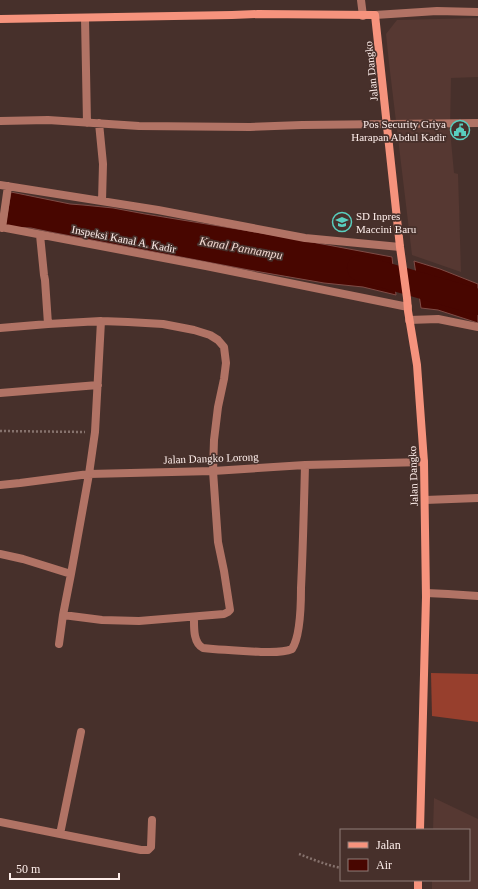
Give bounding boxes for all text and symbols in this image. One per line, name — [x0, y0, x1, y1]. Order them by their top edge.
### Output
street label: Jalan Dangko — [362, 40, 380, 102]
place label: Pos Security Griya Harapan Abdul Kadir — [351, 118, 446, 143]
public building icon: Pos Security Griya Harapan Abdul Kadir — [449, 119, 471, 141]
place label: SD Inpres Maccini Baru — [356, 210, 417, 235]
school or university icon: SD Inpres Maccini Baru — [331, 211, 353, 233]
street label: Inspeksi Kanal A. Kadir — [71, 223, 178, 255]
water label: Kanal Pannampu — [197, 234, 284, 262]
street label: Jalan Dangko — [406, 445, 420, 506]
street label: Jalan Dangko Lorong — [163, 450, 259, 466]
legend — [340, 829, 470, 881]
text: Jalan — [376, 838, 401, 852]
scale bar — [10, 855, 119, 881]
text: Air — [376, 858, 392, 872]
text: 50 m — [16, 862, 41, 876]

